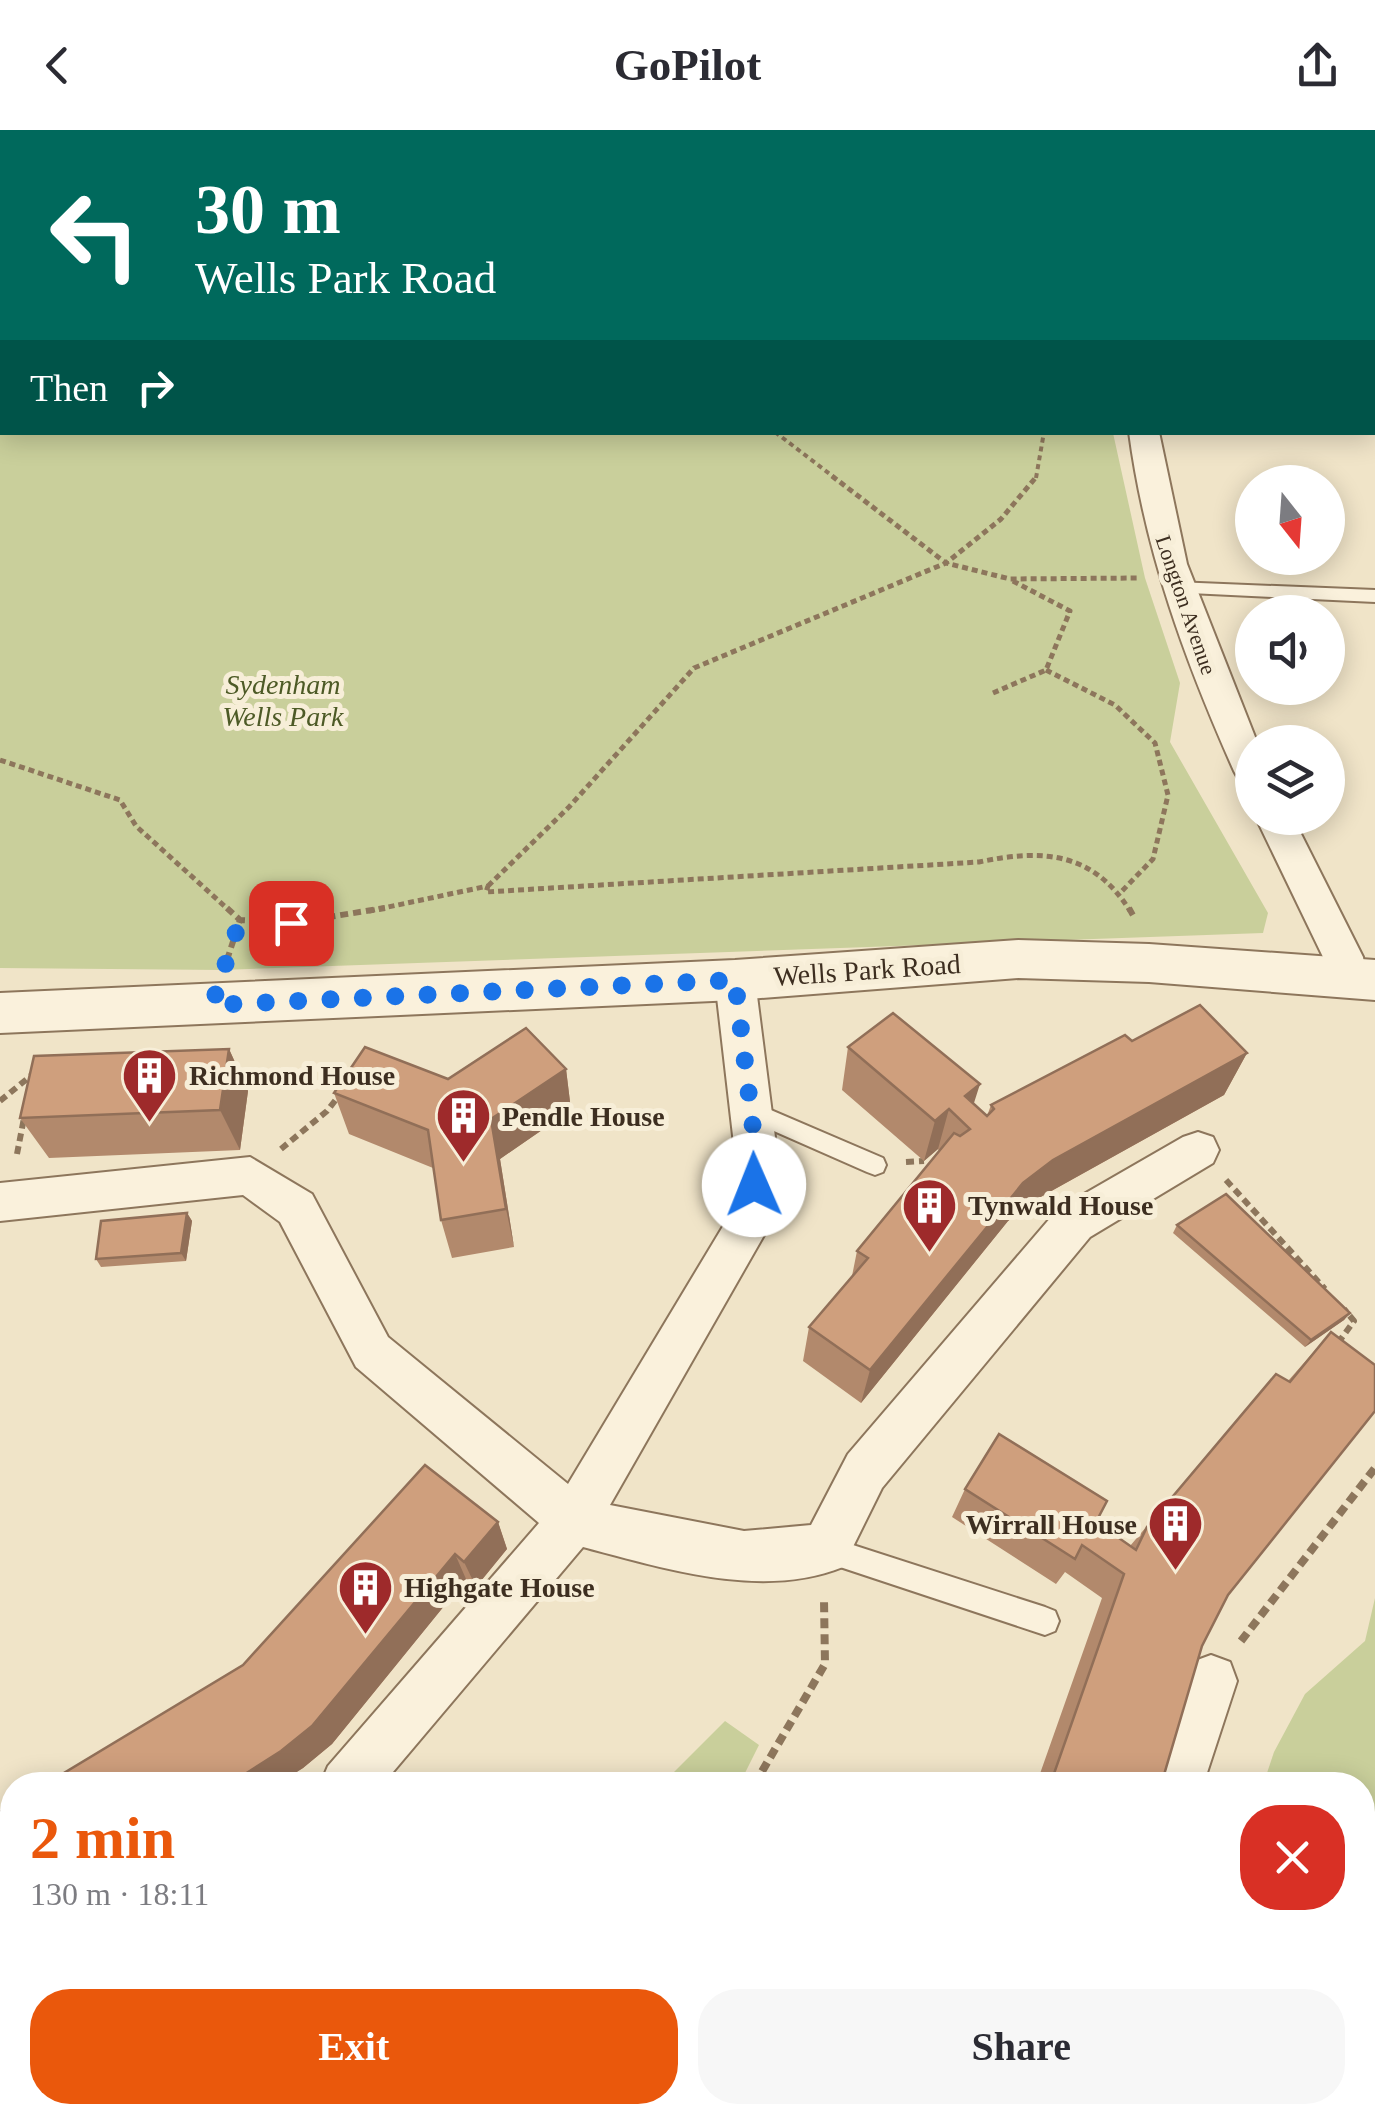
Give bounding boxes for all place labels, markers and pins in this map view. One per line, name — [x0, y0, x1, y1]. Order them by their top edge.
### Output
pin — [249, 881, 334, 966]
building icon: Richmond House — [120, 1045, 180, 1124]
place label: Richmond House — [189, 1060, 395, 1091]
building icon: Pendle House — [433, 1086, 493, 1165]
place label: Pendle House — [502, 1101, 665, 1132]
building icon: Tynwald House — [899, 1175, 959, 1254]
place label: Tynwald House — [968, 1190, 1153, 1221]
building icon: Wirrall House — [1146, 1494, 1206, 1573]
place label: Wirrall House — [966, 1509, 1137, 1540]
building icon: Highgate House — [335, 1557, 395, 1636]
place label: Highgate House — [404, 1572, 595, 1603]

